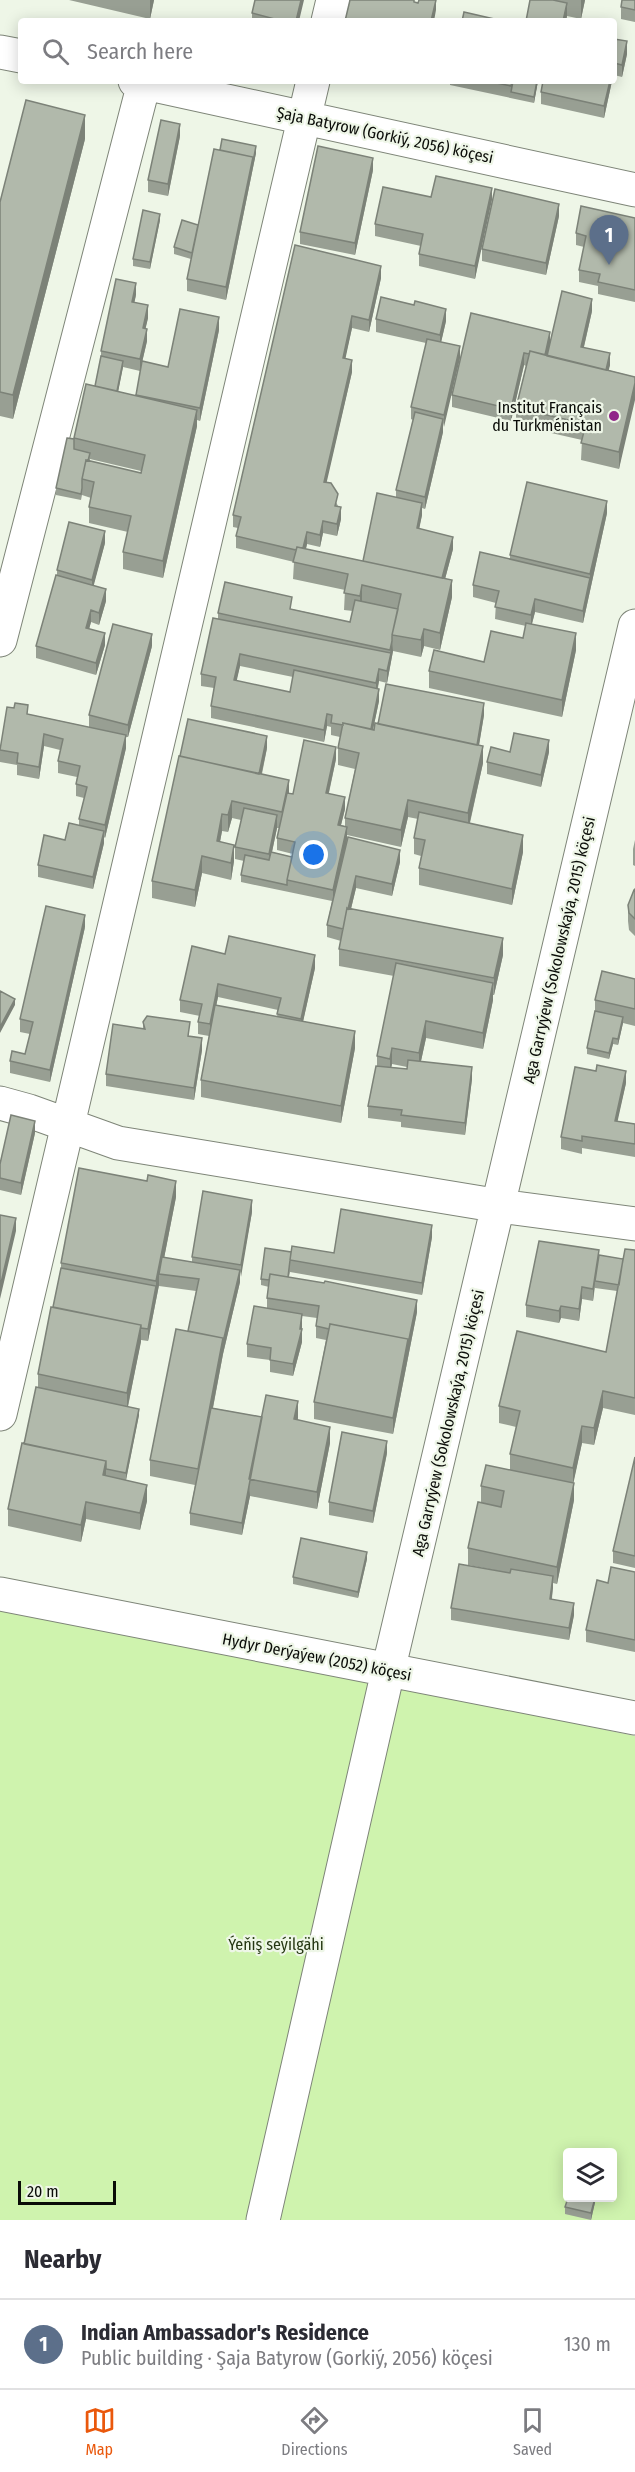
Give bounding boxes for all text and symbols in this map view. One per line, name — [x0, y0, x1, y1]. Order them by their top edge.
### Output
search box — [18, 18, 617, 84]
icon: search — [39, 35, 72, 68]
text: Search here — [87, 38, 193, 65]
street label: Şaja Batyrow (Gorkiý, 2056) köçesi — [275, 103, 495, 167]
pin: 1 — [590, 216, 628, 265]
place label: Institut Français du Turkménistan — [492, 398, 602, 435]
marker: Institut Français du Turkménistan — [607, 409, 621, 423]
street label: Aga Garryýew (Sokolowskaýa, 2015) köçesi — [519, 815, 599, 1085]
your location — [299, 840, 328, 869]
street label: Aga Garryýew (Sokolowskaýa, 2015) köçesi — [408, 1288, 488, 1558]
street label: Hydyr Derýaýew (2052) köçesi — [221, 1629, 413, 1685]
park label: Ýeňiş seýilgähi — [228, 1935, 324, 1954]
map controls — [563, 2148, 617, 2202]
button: layers — [563, 2148, 617, 2202]
scale bar — [18, 2178, 116, 2206]
text: 20 m — [27, 2182, 58, 2201]
text: Nearby — [24, 2244, 101, 2275]
text: Indian Ambassador's Residence — [81, 2319, 369, 2346]
text: 1 — [39, 2332, 48, 2356]
text: 130 m — [564, 2332, 611, 2356]
text: Public building · Şaja Batyrow (Gorkiý, 2056) köçesi — [81, 2346, 493, 2370]
tab: Map — [83, 2404, 116, 2459]
tab: Directions — [281, 2404, 348, 2459]
tab: Saved — [513, 2404, 552, 2459]

